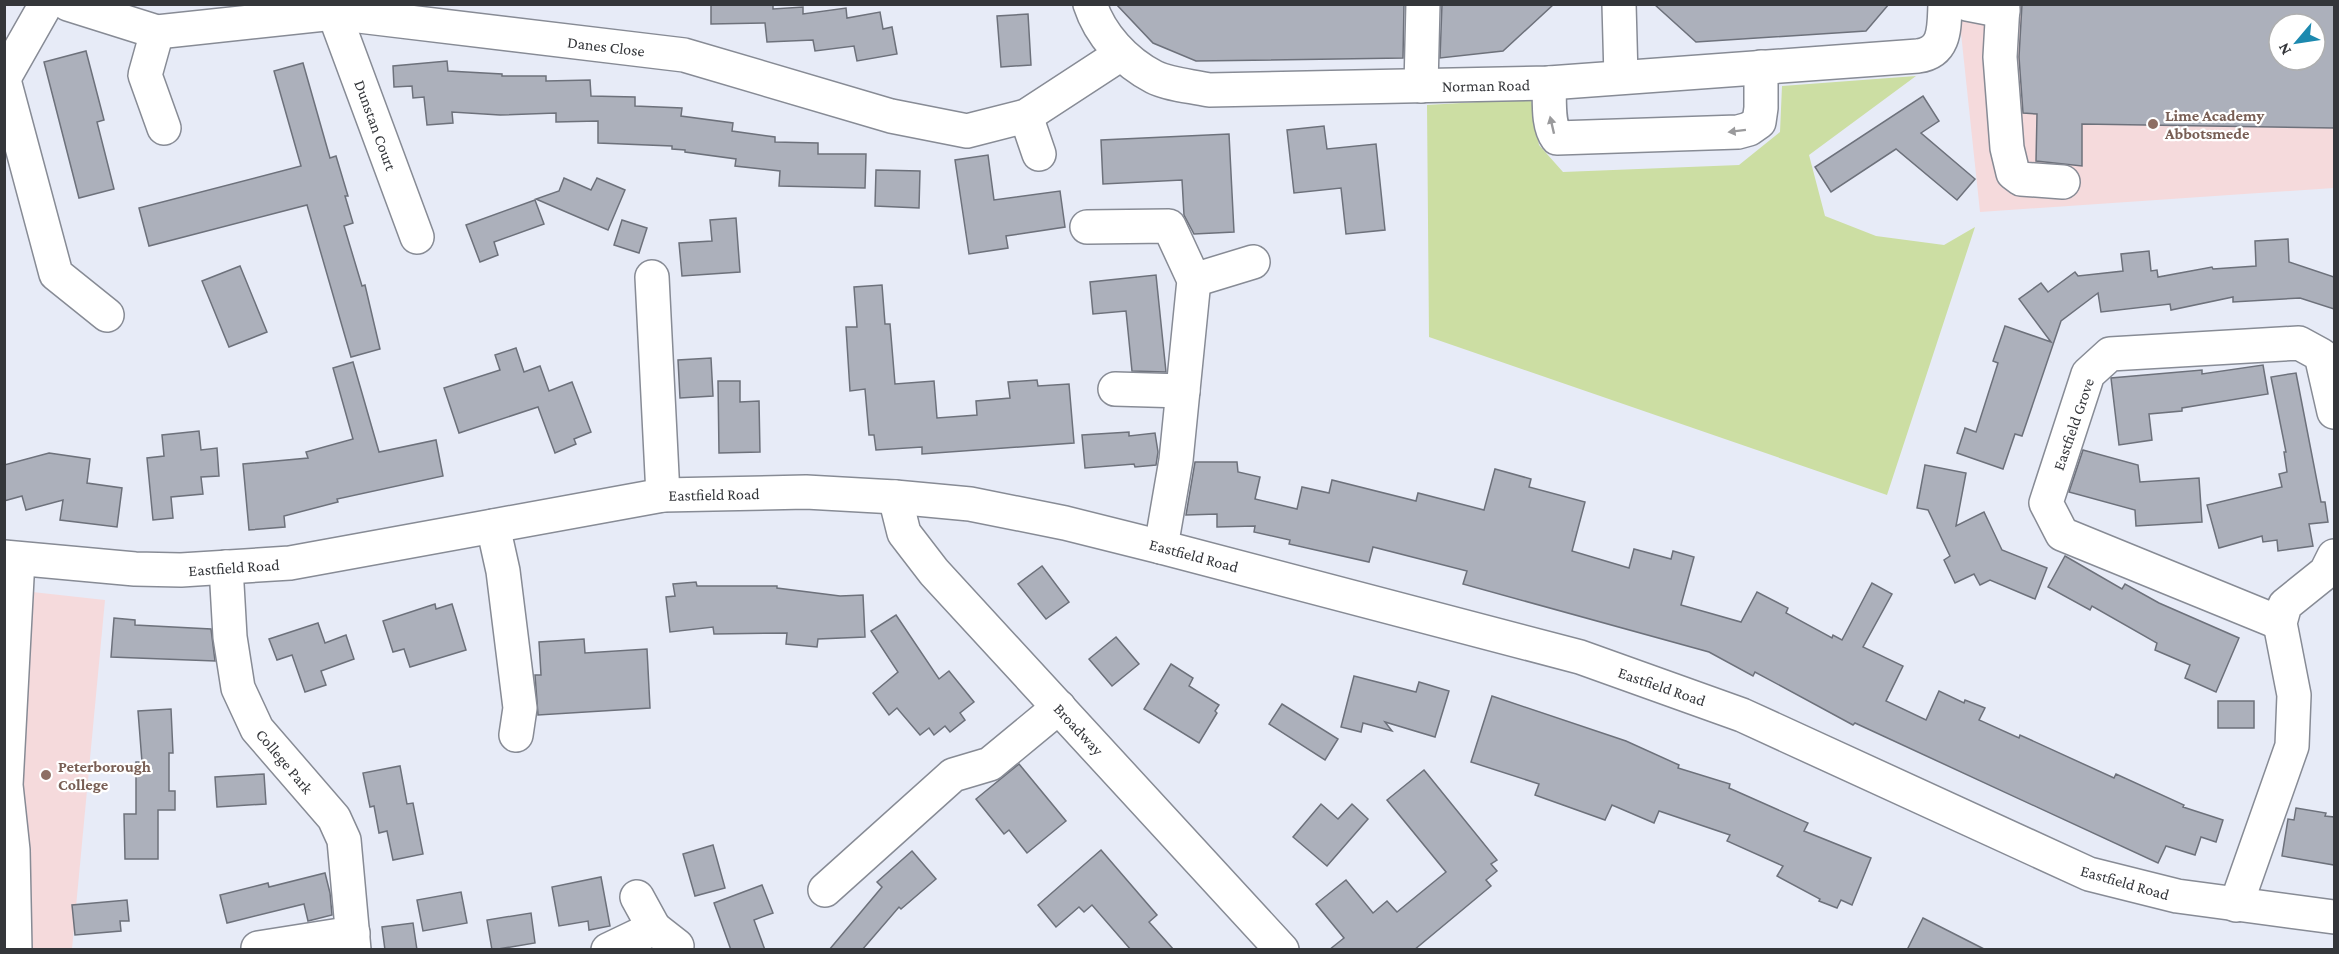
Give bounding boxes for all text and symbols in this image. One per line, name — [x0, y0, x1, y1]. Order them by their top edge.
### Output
north arrow — [2267, 12, 2327, 72]
street label: Danes Close — [566, 33, 646, 60]
text: N — [2274, 40, 2294, 58]
street label: Norman Road — [1442, 76, 1531, 95]
street label: Dunstan Court — [351, 78, 400, 173]
place label: Lime Academy Abbotsmede — [2164, 107, 2264, 142]
one-way arrow — [1547, 116, 1557, 134]
marker: Lime Academy Abbotsmede — [2146, 117, 2160, 131]
one-way arrow — [1728, 126, 1747, 136]
street label: Eastfield Grove — [2050, 376, 2097, 473]
street label: Eastfield Road — [668, 485, 760, 504]
street label: Eastfield Road — [1148, 535, 1241, 576]
street label: Eastfield Road — [188, 556, 281, 579]
street label: Eastfield Road — [1616, 664, 1708, 710]
street label: Broadway — [1050, 700, 1107, 760]
street label: College Park — [252, 726, 317, 798]
place label: Peterborough College — [58, 758, 151, 793]
marker: Peterborough College — [39, 768, 53, 782]
street label: Eastfield Road — [2079, 862, 2172, 903]

